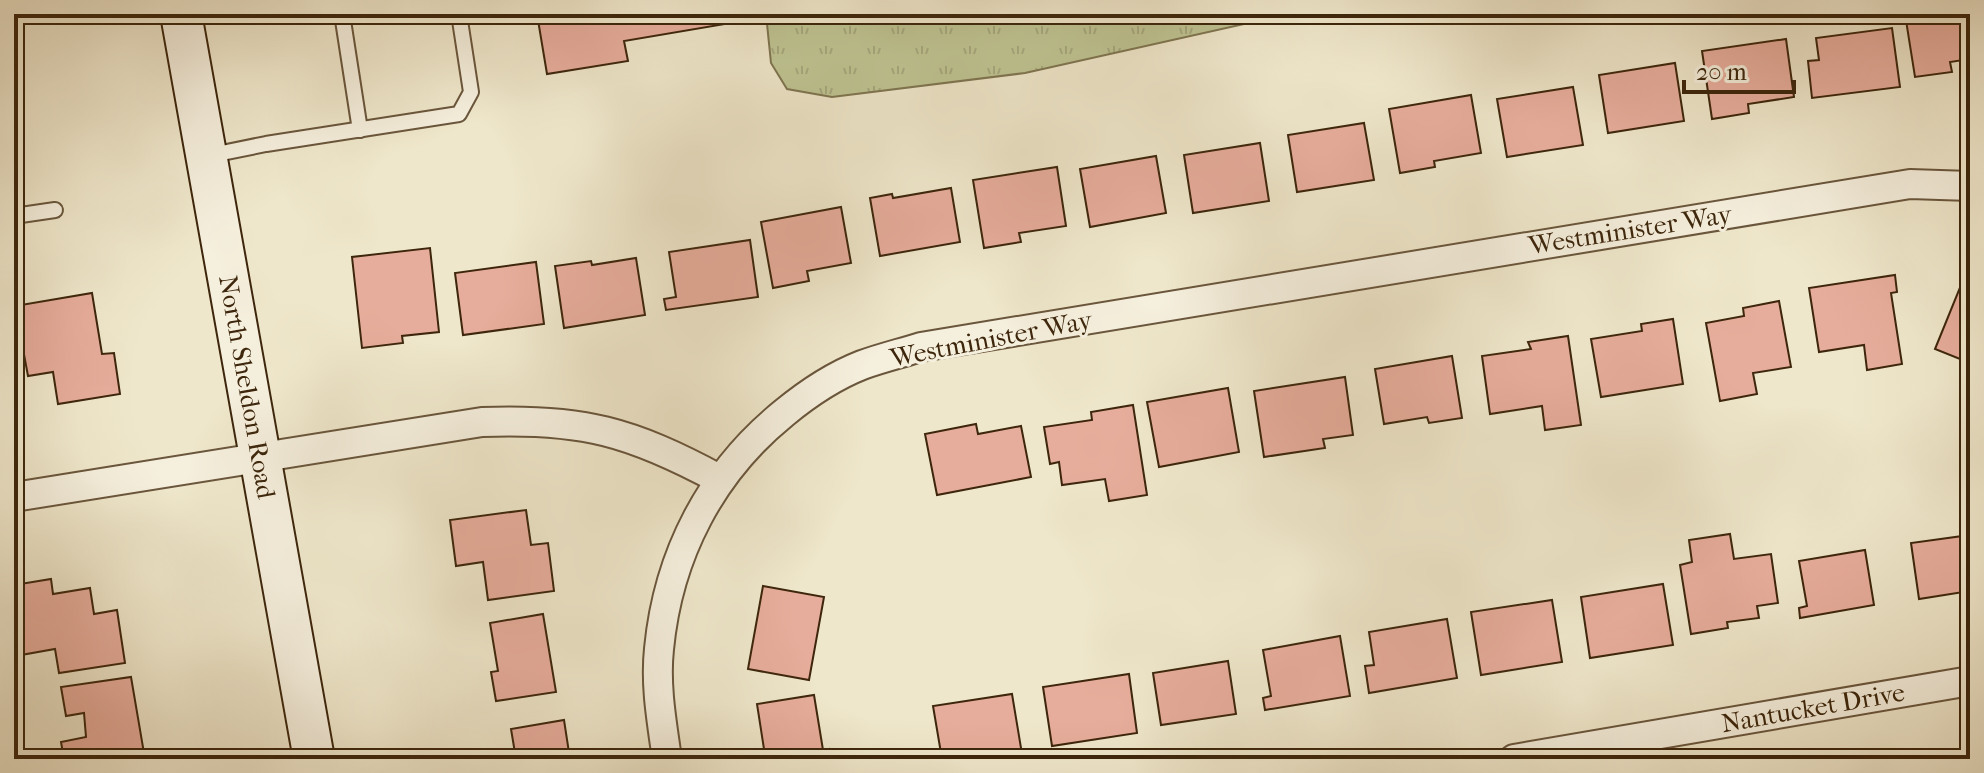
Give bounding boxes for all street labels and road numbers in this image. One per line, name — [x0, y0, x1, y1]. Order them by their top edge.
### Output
street label: Westminister Way — [1525, 198, 1735, 262]
street label: North Sheldon Road — [212, 273, 282, 502]
street label: Westminister Way — [886, 304, 1096, 374]
street label: Nantucket Drive — [1719, 677, 1907, 739]

